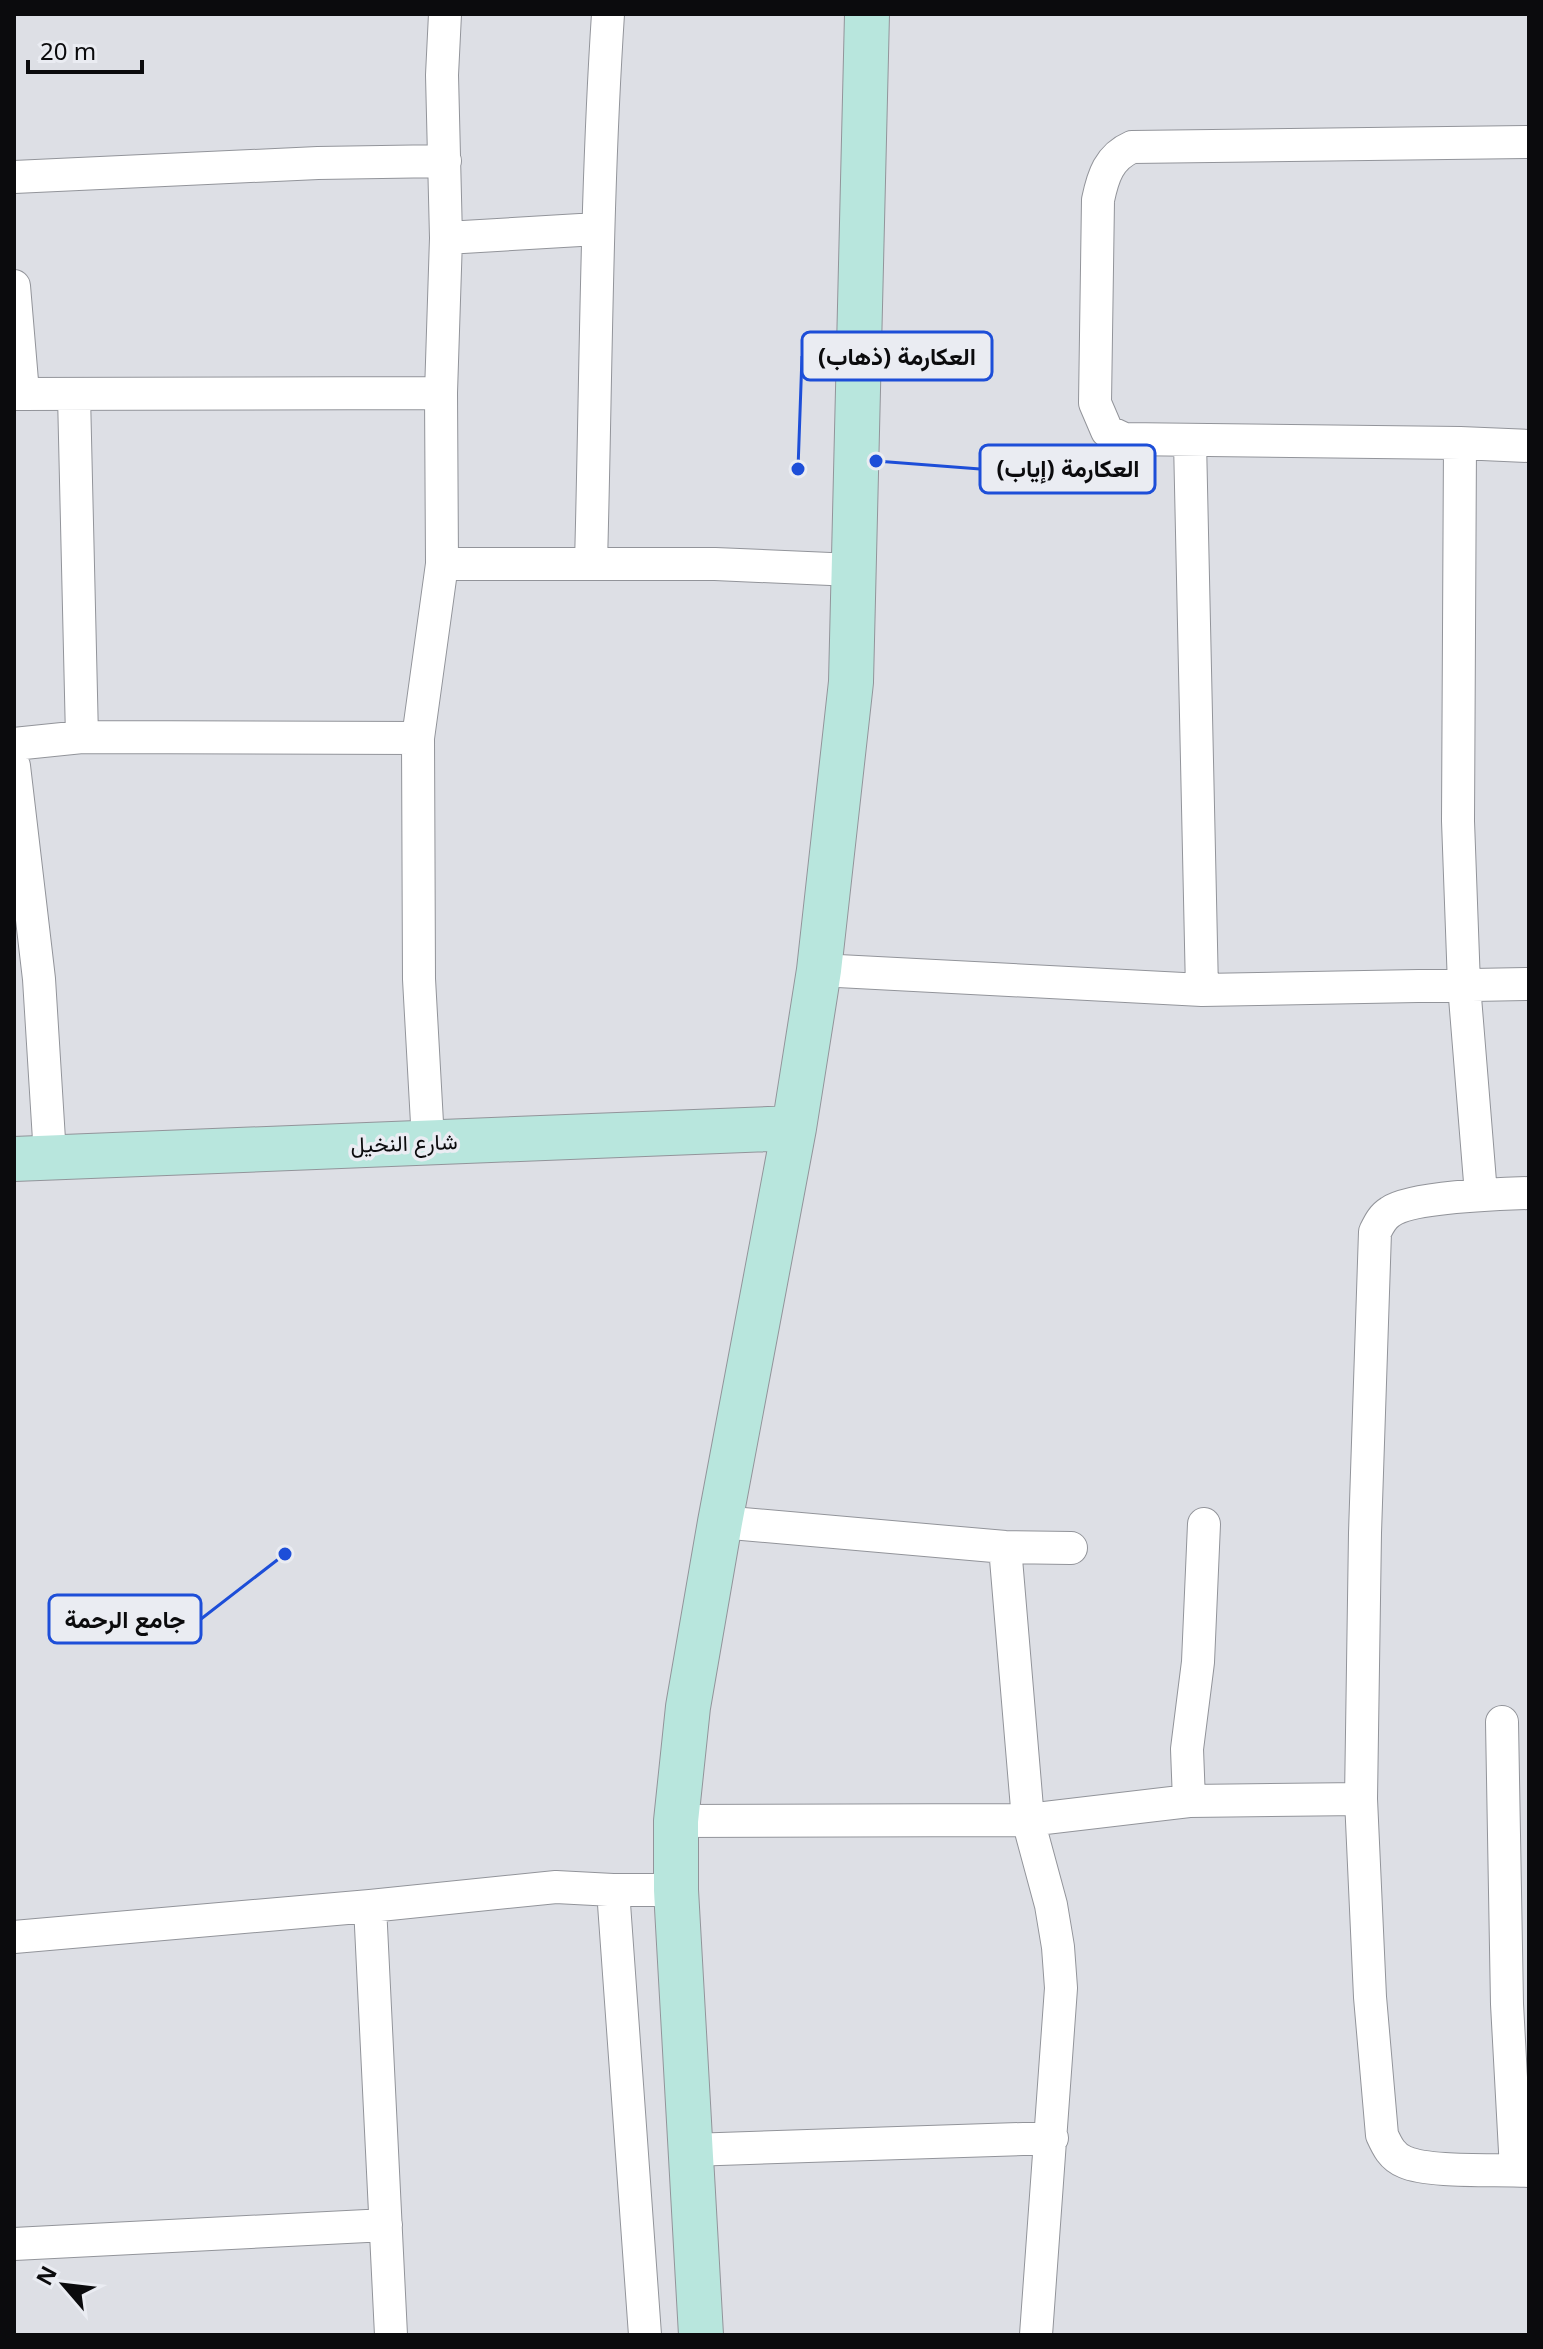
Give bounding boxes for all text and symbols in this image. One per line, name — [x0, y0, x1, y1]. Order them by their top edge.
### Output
scale bar — [28, 24, 142, 74]
text: 20 m — [40, 34, 96, 67]
callout: العكارمة (ذهاب) — [802, 332, 992, 380]
text: العكارمة (ذهاب) — [818, 339, 976, 372]
callout: العكارمة (إياب) — [980, 445, 1155, 493]
text: العكارمة (إياب) — [996, 451, 1140, 484]
street label: شارع النخيل — [350, 1125, 458, 1160]
callout: جامع الرحمة — [49, 1595, 201, 1643]
text: جامع الرحمة — [65, 1602, 185, 1637]
north arrow — [24, 2245, 104, 2325]
text: N — [28, 2260, 63, 2290]

